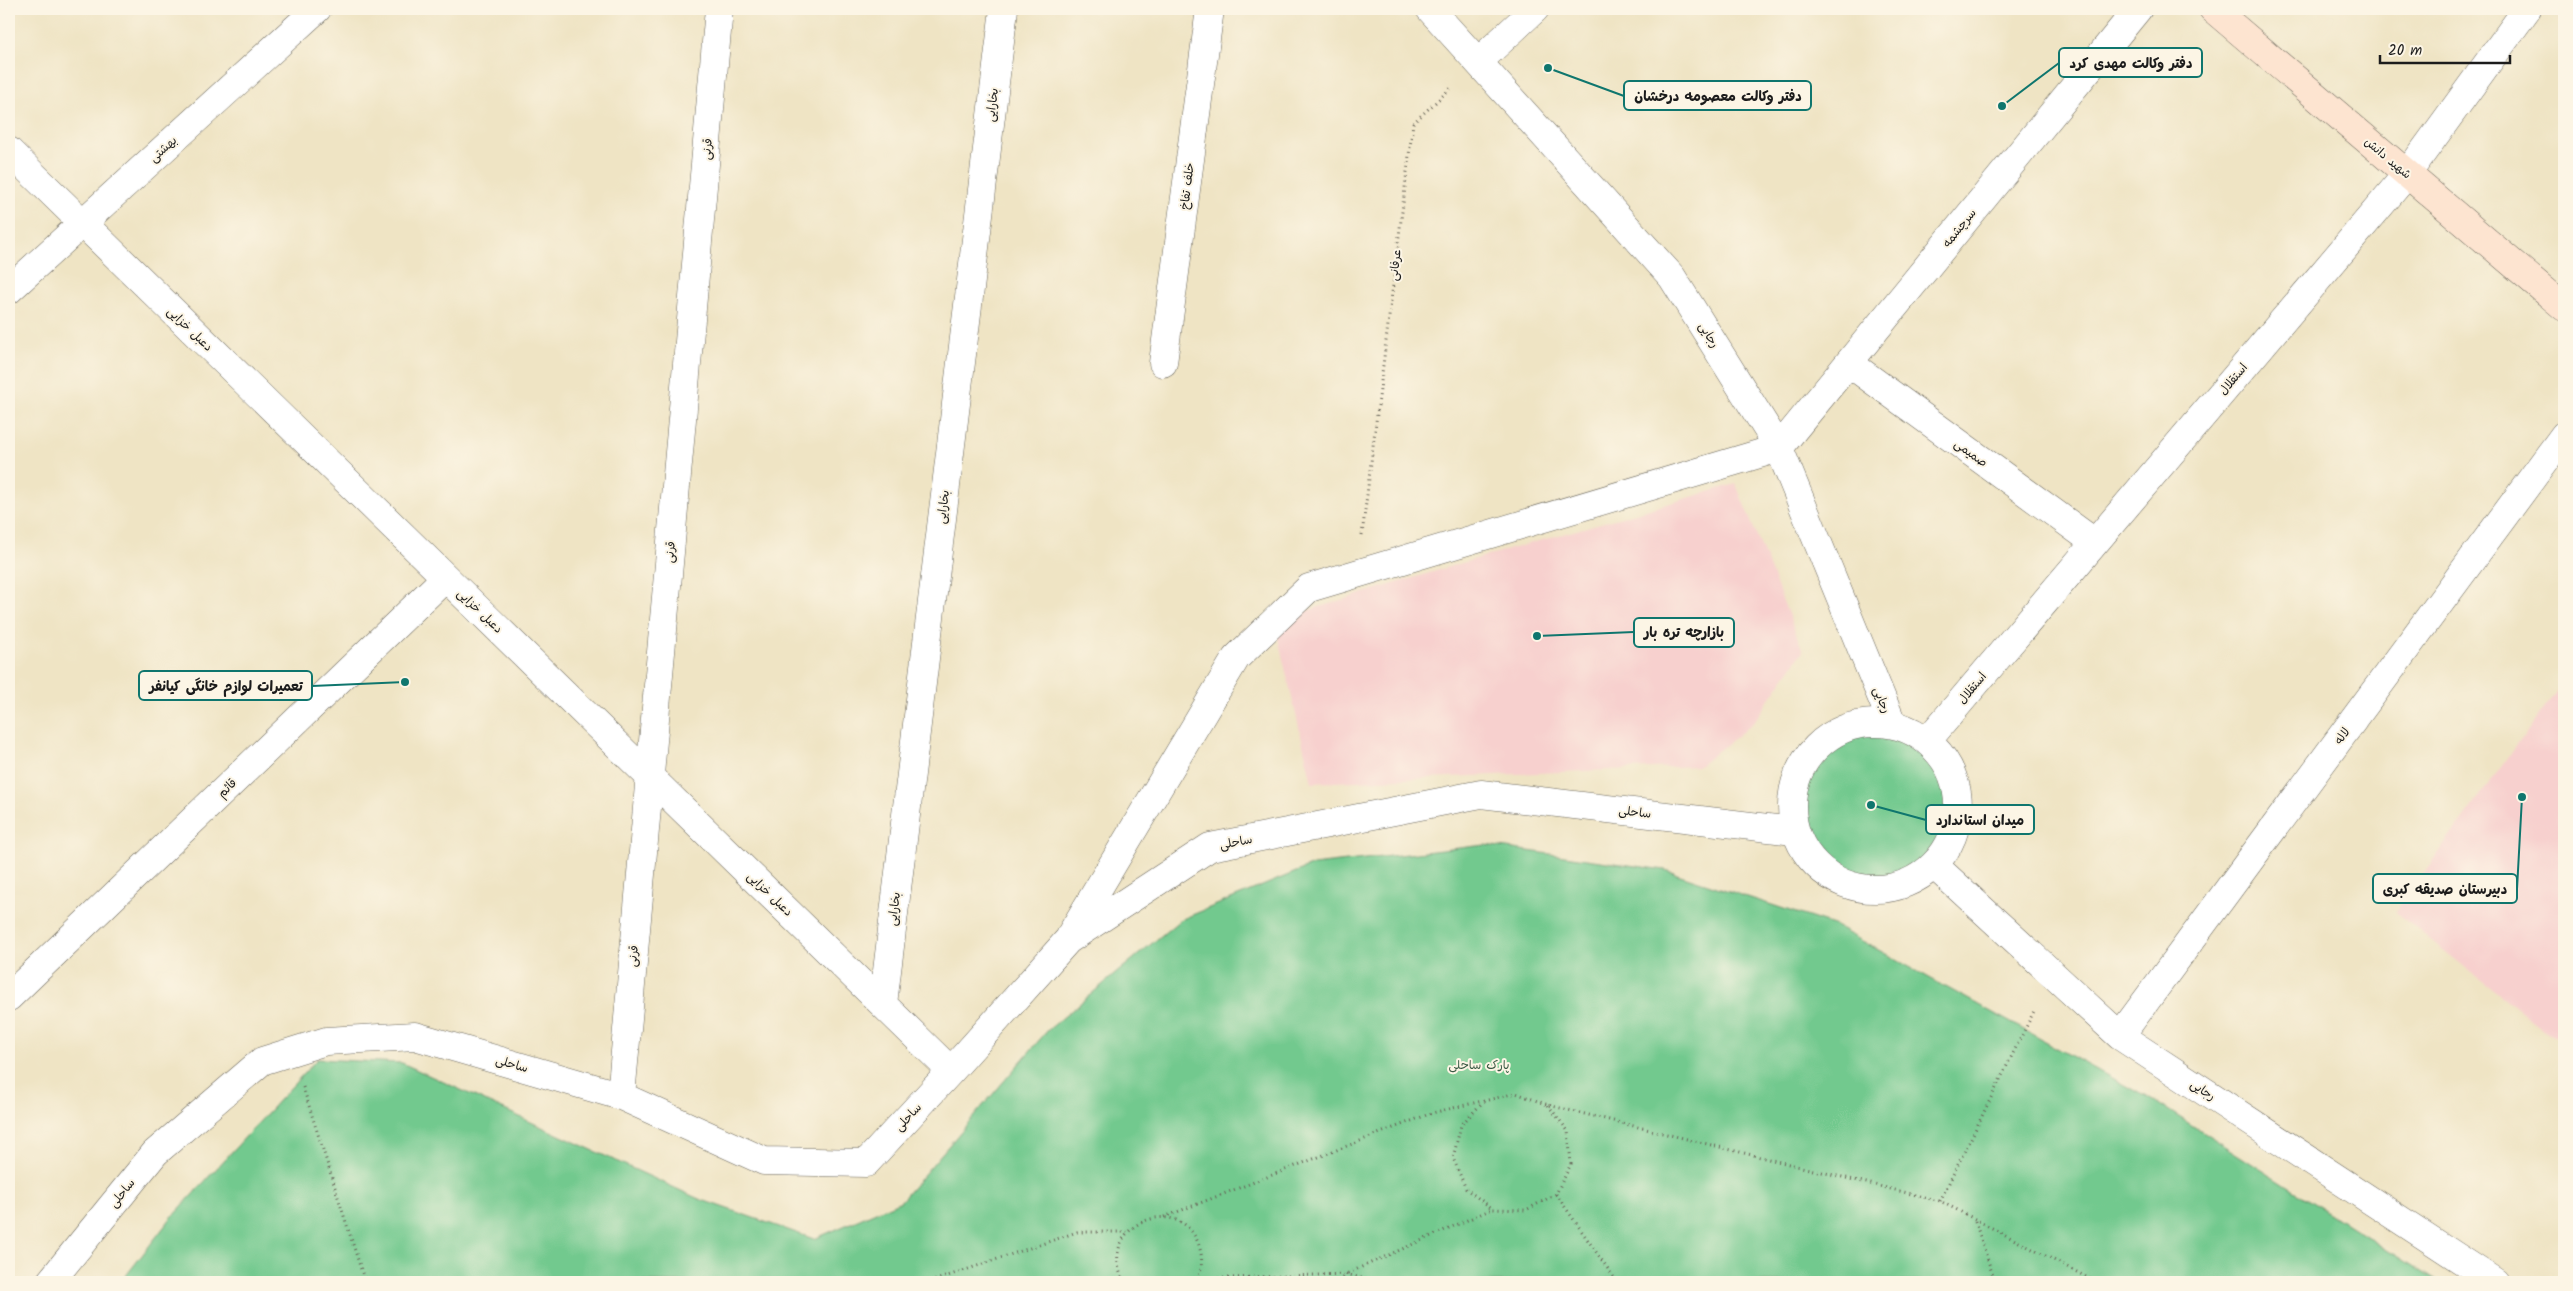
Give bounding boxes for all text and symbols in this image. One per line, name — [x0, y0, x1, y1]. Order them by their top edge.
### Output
scale bar — [2380, 32, 2510, 64]
text: 20 m — [2388, 39, 2422, 63]
callout: دفتر وکالت مهدی کرد — [2059, 48, 2202, 77]
text: دفتر وکالت مهدی کرد — [2070, 53, 2192, 75]
callout: دفتر وکالت معصومه درخشان — [1624, 81, 1811, 110]
text: دفتر وکالت معصومه درخشان — [1634, 86, 1802, 108]
street label: بخارایی — [981, 87, 1004, 123]
street label: بهشتی — [145, 132, 182, 167]
street label: شهید دانش — [2360, 133, 2416, 184]
street label: قرنی — [697, 137, 718, 161]
street label: خلف تفاخ — [1175, 162, 1200, 211]
street label: سرچشمه — [1938, 205, 1981, 252]
street label: عرفانی — [1384, 248, 1407, 282]
street label: دعبل خزایی — [162, 303, 217, 356]
street label: رجایی — [1693, 319, 1724, 352]
street label: استقلال — [2214, 359, 2252, 399]
street label: صمیمی — [1950, 435, 1991, 472]
street label: بخارایی — [932, 489, 955, 525]
street label: قرنی — [660, 540, 681, 564]
street label: دعبل خزایی — [452, 585, 507, 638]
callout: بازارچه تره بار — [1634, 618, 1734, 647]
text: بازارچه تره بار — [1642, 622, 1724, 644]
street label: استقلال — [1953, 668, 1991, 708]
callout: تعمیرات لوازم خانگی کیانفر — [139, 671, 312, 700]
text: تعمیرات لوازم خانگی کیانفر — [147, 676, 304, 698]
street label: رجایی — [1868, 684, 1895, 716]
street label: لاله — [2330, 724, 2355, 749]
street label: قائم — [213, 774, 241, 802]
street label: ساحلی — [1617, 801, 1652, 824]
callout: میدان استاندارد — [1926, 805, 2034, 834]
text: میدان استاندارد — [1936, 810, 2024, 832]
street label: ساحلی — [1218, 830, 1254, 855]
street label: دعبل خزایی — [742, 868, 797, 921]
callout: دبیرستان صدیقه کبری — [2373, 874, 2517, 903]
text: دبیرستان صدیقه کبری — [2383, 879, 2507, 901]
street label: بخارایی — [883, 891, 906, 927]
street label: قرنی — [623, 944, 644, 968]
street label: ساحلی — [493, 1051, 530, 1078]
park label: پارک ساحلی — [1448, 1056, 1510, 1075]
street label: رجایی — [2186, 1075, 2219, 1106]
street label: ساحلی — [890, 1099, 927, 1136]
street label: ساحلی — [105, 1175, 140, 1212]

